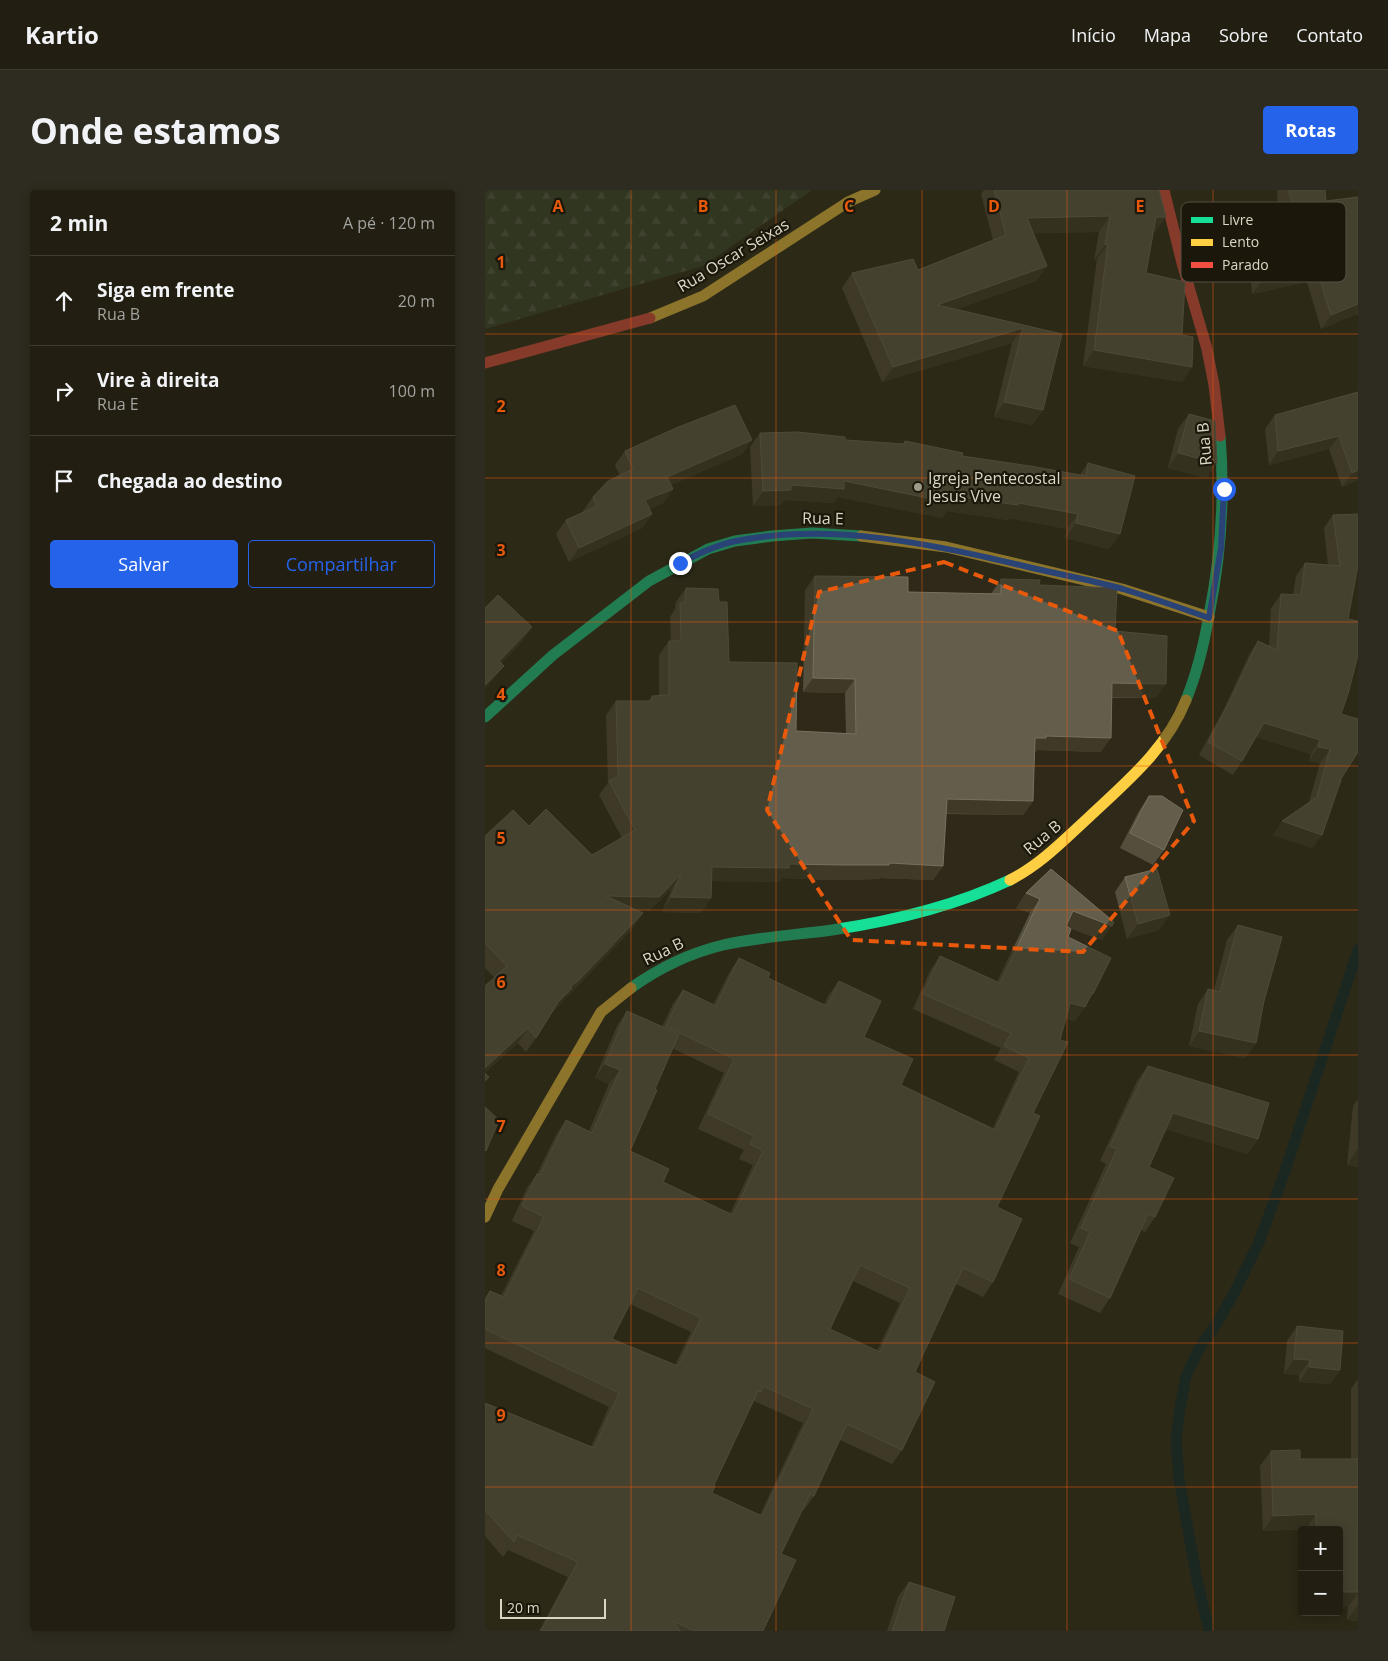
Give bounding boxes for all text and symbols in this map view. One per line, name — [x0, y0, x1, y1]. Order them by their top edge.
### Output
text: Kartio — [25, 18, 99, 51]
text: Início — [1071, 23, 1116, 47]
text: Mapa — [1144, 23, 1191, 47]
text: Sobre — [1219, 23, 1268, 47]
text: Contato — [1296, 23, 1363, 47]
button: Rotas — [1263, 106, 1358, 154]
text: Onde estamos — [30, 107, 281, 154]
text: A — [552, 195, 564, 217]
text: B — [698, 195, 708, 217]
text: C — [844, 195, 854, 217]
text: D — [988, 195, 1000, 217]
text: E — [1136, 195, 1145, 217]
legend — [1181, 202, 1346, 282]
text: 2 min — [50, 209, 108, 237]
text: Livre — [1222, 210, 1254, 229]
text: A pé · 120 m — [343, 212, 435, 234]
street label: Rua Oscar Seixas — [673, 213, 793, 297]
text: Lento — [1222, 232, 1259, 251]
text: 1 — [496, 251, 506, 273]
text: Parado — [1222, 255, 1269, 274]
text: Siga em frente — [97, 277, 234, 303]
icon: ahead — [50, 287, 78, 315]
text: 20 m — [398, 290, 435, 312]
text: Rua B — [97, 303, 140, 325]
text: Vire à direita — [97, 367, 220, 393]
icon: right — [50, 377, 78, 405]
text: 100 m — [389, 380, 435, 402]
text: Rua E — [97, 393, 139, 415]
text: 2 — [496, 395, 506, 417]
street label: Rua B — [1191, 422, 1217, 466]
icon: arrive — [50, 467, 78, 495]
place label: Igreja Pentecostal Jesus Vive — [926, 467, 1060, 507]
text: Chegada ao destino — [97, 468, 283, 494]
route start — [1213, 478, 1236, 501]
marker: Igreja Pentecostal Jesus Vive — [912, 481, 924, 493]
street label: Rua E — [802, 507, 844, 529]
text: 3 — [496, 539, 506, 561]
button: Salvar — [50, 540, 238, 588]
button: Compartilhar — [248, 540, 435, 588]
route end — [669, 552, 692, 575]
text: 4 — [496, 683, 506, 705]
street label: Rua B — [1018, 815, 1066, 859]
text: 5 — [496, 827, 506, 849]
street label: Rua B — [639, 932, 687, 970]
text: 6 — [496, 971, 506, 993]
text: 7 — [496, 1115, 506, 1137]
text: 8 — [496, 1259, 506, 1281]
text: 9 — [496, 1404, 506, 1426]
map controls — [1298, 1526, 1343, 1616]
button: + — [1298, 1526, 1343, 1571]
button: − — [1298, 1571, 1343, 1616]
scale bar — [500, 1596, 606, 1619]
text: 20 m — [507, 1598, 540, 1617]

